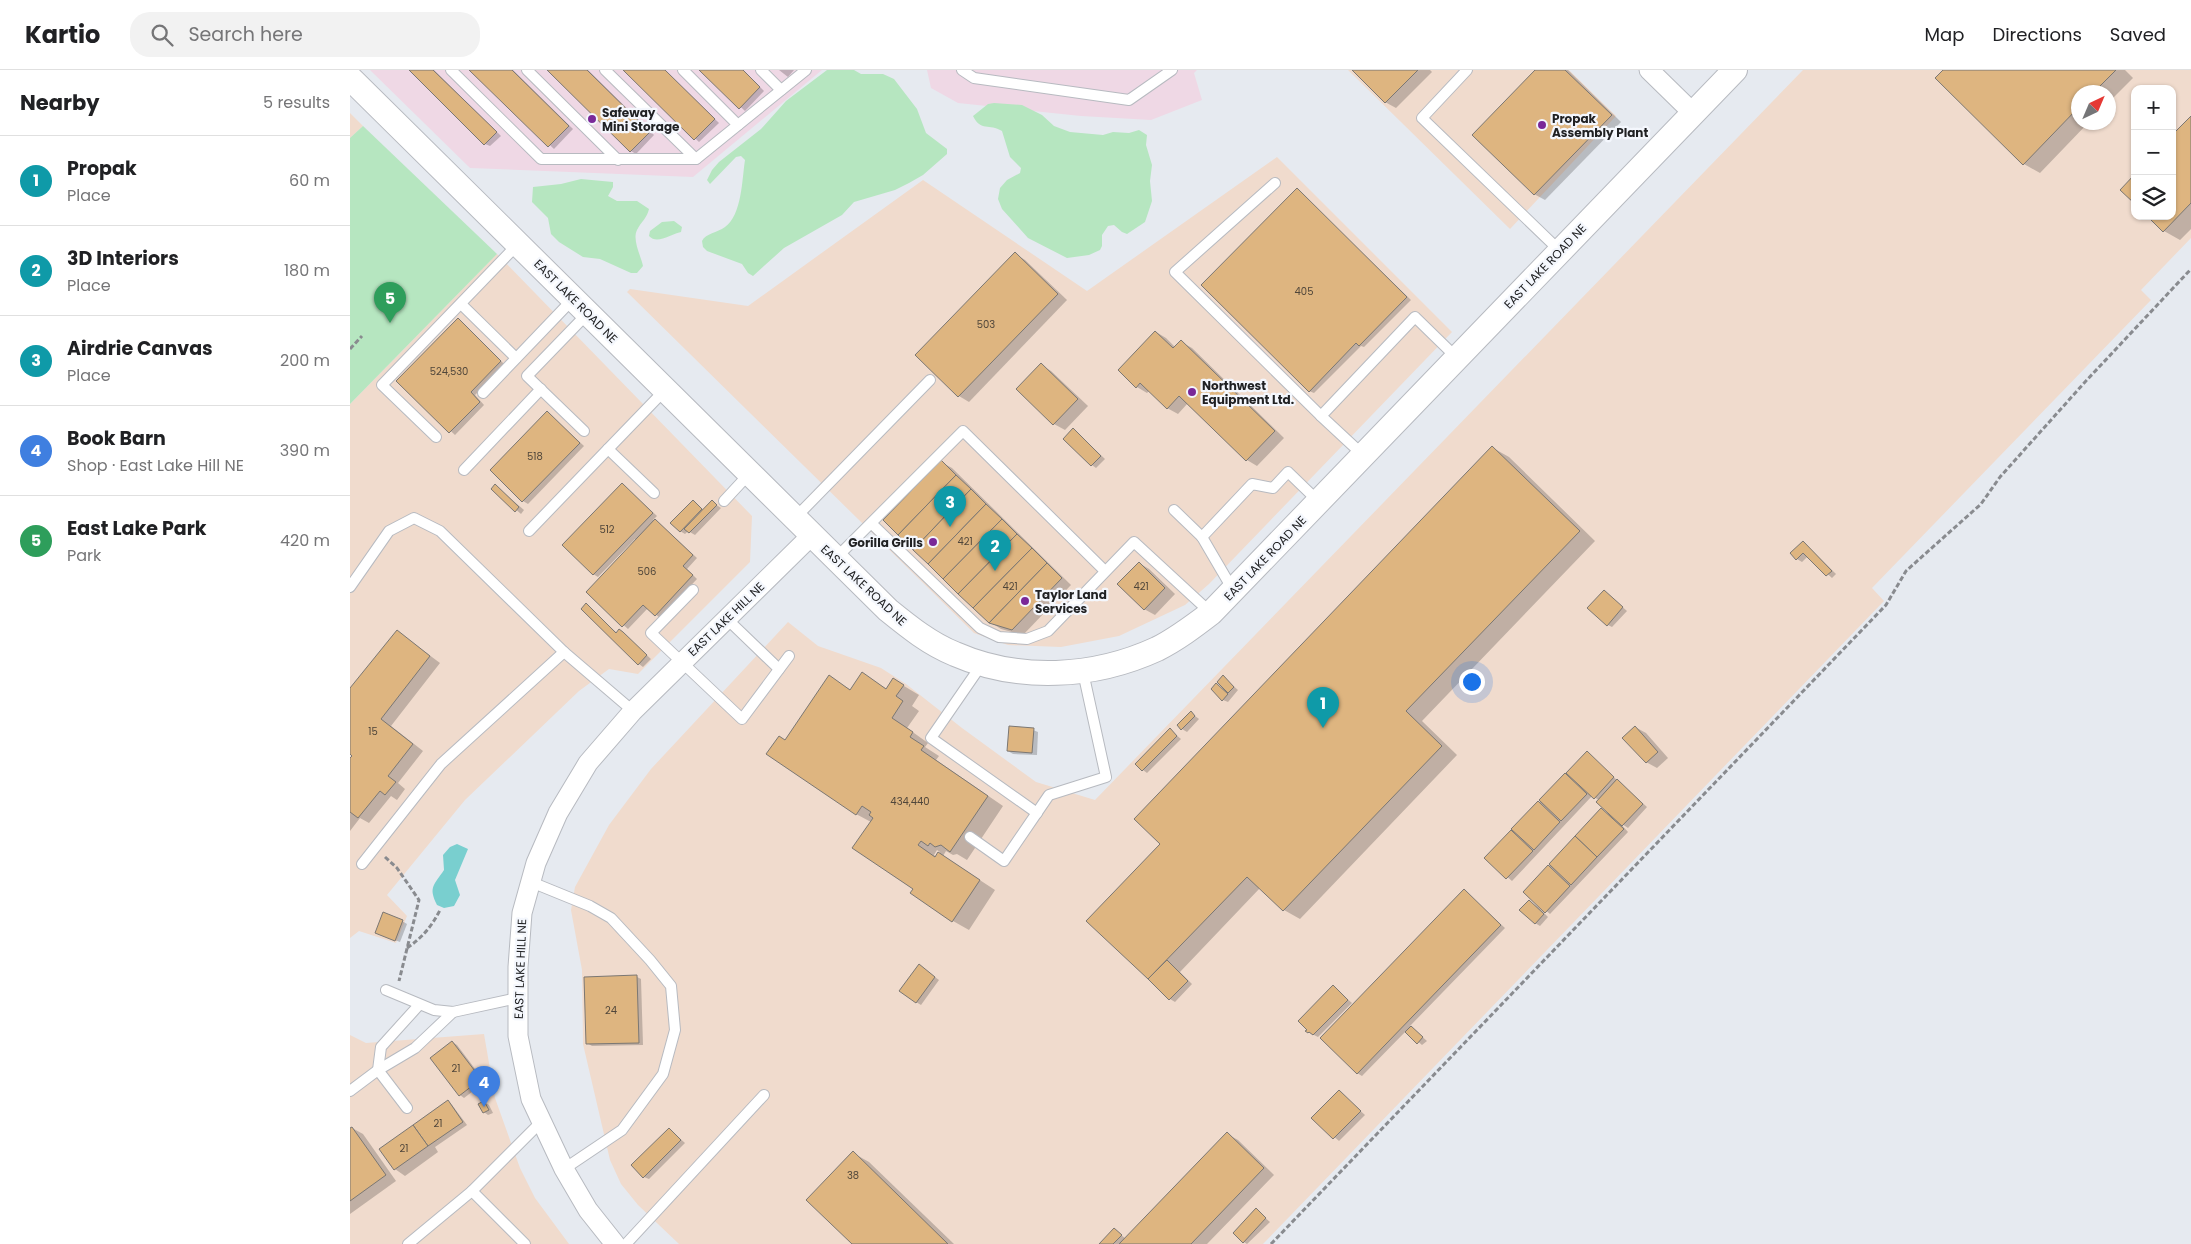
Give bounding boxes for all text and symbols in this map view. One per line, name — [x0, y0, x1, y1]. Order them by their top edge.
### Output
search box — [130, 12, 480, 57]
text: Kartio — [25, 18, 100, 51]
icon: search — [148, 21, 176, 49]
text: Search here — [188, 21, 303, 48]
text: Map — [1925, 22, 1964, 47]
text: Directions — [1992, 22, 2082, 47]
text: Saved — [2110, 22, 2166, 47]
north arrow — [2071, 85, 2116, 130]
map controls — [2131, 85, 2176, 220]
button: + — [2131, 85, 2176, 130]
text: Nearby — [20, 88, 100, 117]
text: 5 results — [263, 91, 330, 114]
place label: Safeway Mini Storage — [602, 104, 680, 135]
place label: Propak Assembly Plant — [1552, 110, 1648, 141]
marker: Safeway Mini Storage — [586, 113, 598, 125]
marker: Propak Assembly Plant — [1536, 119, 1548, 131]
button: − — [2131, 130, 2176, 175]
text: Propak — [67, 155, 137, 182]
text: 1 — [33, 169, 39, 192]
text: 60 m — [289, 169, 330, 192]
button: layers — [2131, 175, 2176, 220]
text: Place — [67, 184, 111, 207]
street label: EAST LAKE ROAD NE — [1500, 220, 1590, 312]
text: 3D Interiors — [67, 245, 179, 272]
street label: EAST LAKE ROAD NE — [530, 255, 622, 347]
text: 2 — [31, 259, 41, 282]
text: 180 m — [284, 259, 330, 282]
text: Place — [67, 274, 111, 297]
pin: 5 — [374, 282, 406, 323]
house number: 405 — [1295, 284, 1313, 299]
house number: 503 — [977, 317, 995, 332]
text: Airdrie Canvas — [67, 335, 213, 362]
text: 3 — [31, 349, 41, 372]
text: 200 m — [280, 349, 330, 372]
text: Place — [67, 364, 111, 387]
house number: 524,530 — [430, 364, 468, 379]
place label: Northwest Equipment Ltd. — [1202, 377, 1294, 408]
marker: Northwest Equipment Ltd. — [1186, 386, 1198, 398]
text: Book Barn — [67, 425, 166, 452]
text: 4 — [31, 439, 41, 462]
text: 390 m — [280, 439, 330, 462]
house number: 518 — [527, 449, 543, 464]
text: Shop · East Lake Hill NE — [67, 454, 244, 477]
pin: 3 — [934, 486, 966, 527]
street label: EAST LAKE ROAD NE — [1220, 512, 1310, 604]
text: East Lake Park — [67, 515, 207, 542]
house number: 512 — [599, 522, 615, 537]
text: 5 — [31, 529, 41, 552]
text: 420 m — [280, 529, 330, 552]
pin: 2 — [979, 530, 1011, 571]
place label: Gorilla Grills — [848, 534, 923, 551]
house number: 421 — [957, 534, 973, 549]
marker: Gorilla Grills — [927, 536, 939, 548]
street label: EAST LAKE ROAD NE — [817, 541, 911, 629]
text: Park — [67, 544, 101, 567]
house number: 506 — [638, 564, 656, 579]
street label: EAST LAKE HILL NE — [684, 578, 768, 660]
house number: 421 — [1002, 579, 1018, 594]
house number: 421 — [1133, 579, 1149, 594]
place label: Taylor Land Services — [1035, 586, 1107, 617]
marker: Taylor Land Services — [1019, 595, 1031, 607]
your location — [1459, 669, 1485, 695]
pin: 1 — [1307, 687, 1339, 728]
house number: 15 — [368, 724, 378, 739]
house number: 434,440 — [890, 794, 930, 809]
street label: EAST LAKE HILL NE — [510, 919, 530, 1019]
house number: 24 — [605, 1003, 617, 1018]
house number: 21 — [452, 1061, 460, 1076]
pin: 4 — [468, 1066, 500, 1107]
house number: 21 — [434, 1116, 442, 1131]
house number: 21 — [400, 1141, 408, 1156]
house number: 38 — [847, 1168, 859, 1183]

